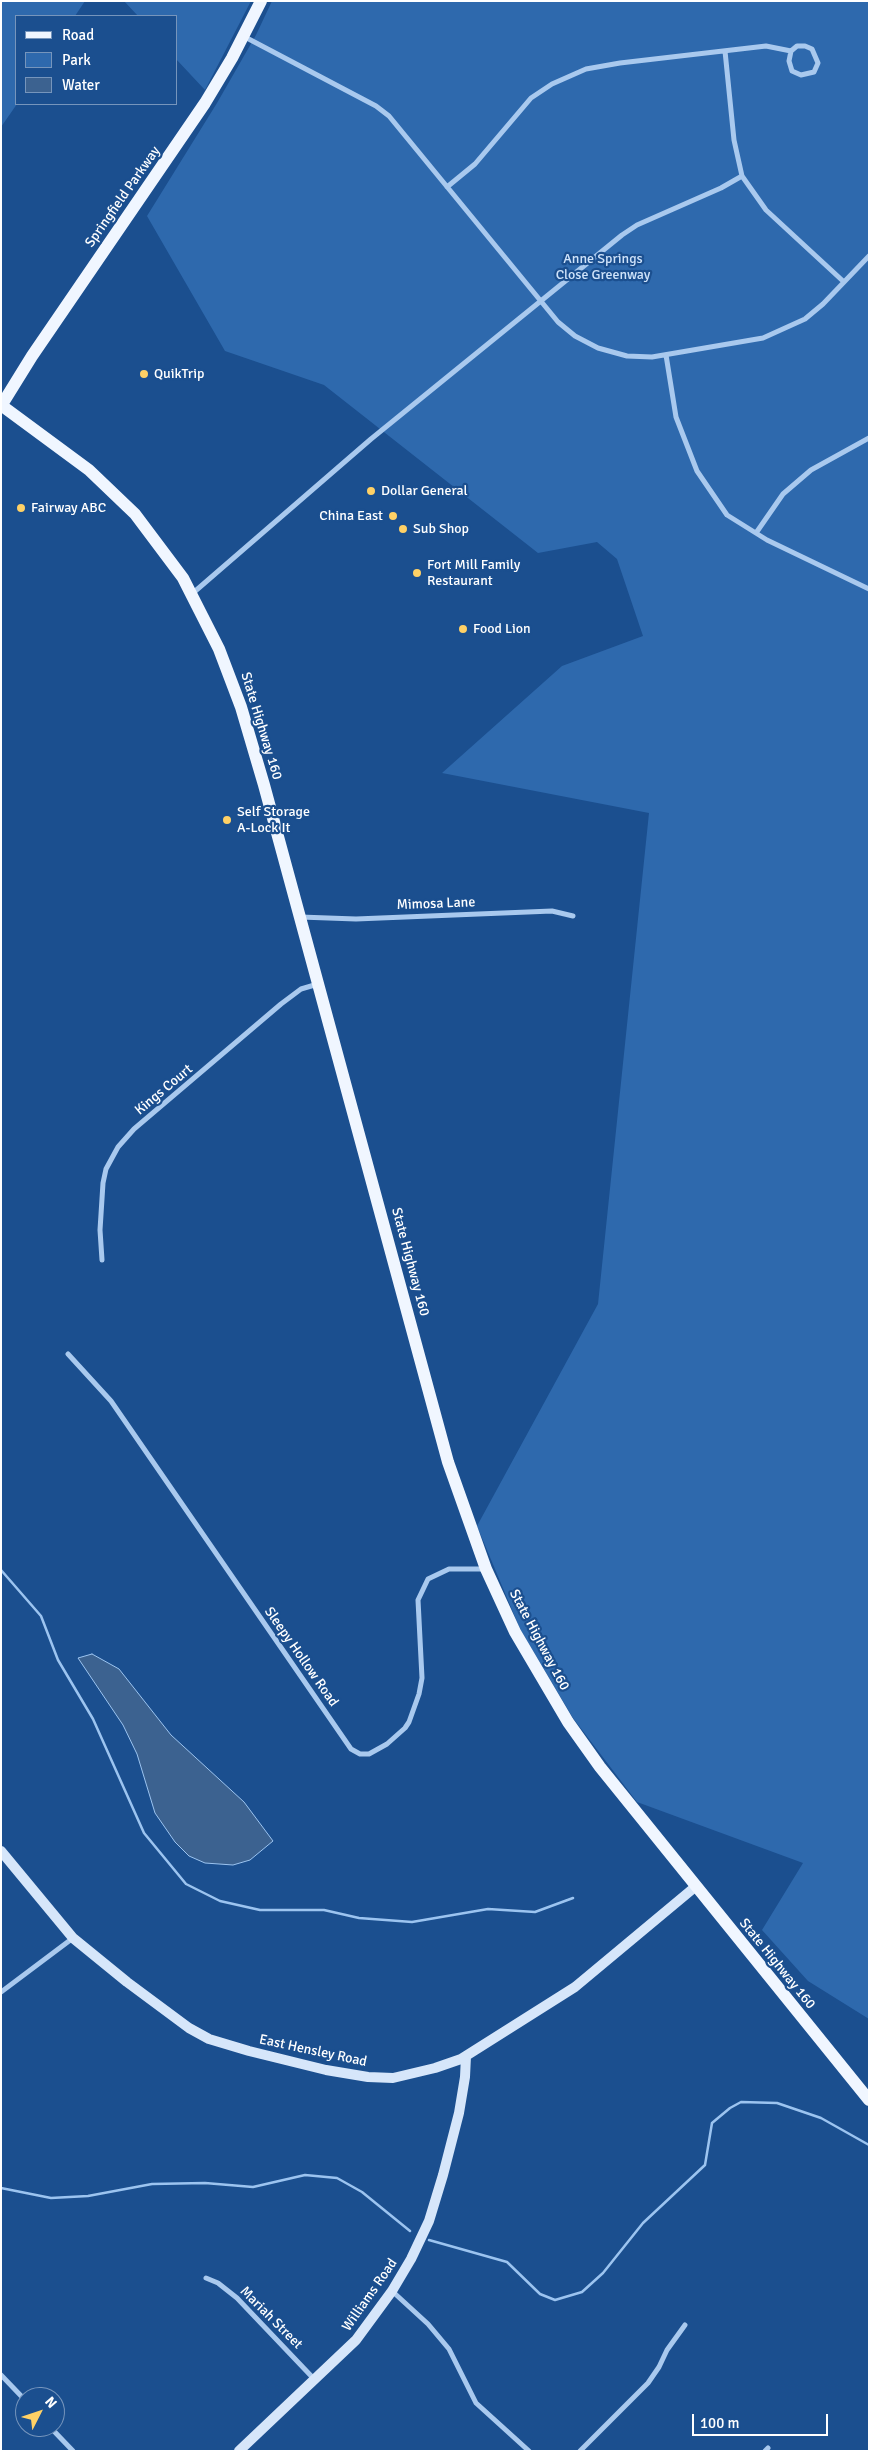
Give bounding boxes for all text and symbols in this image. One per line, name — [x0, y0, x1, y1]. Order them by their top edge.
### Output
legend — [15, 15, 178, 105]
text: Road — [62, 26, 94, 44]
text: Park — [62, 51, 91, 69]
text: Water — [62, 76, 100, 94]
street label: Springfield Parkway — [82, 143, 164, 251]
park label: Anne Springs Close Greenway — [556, 251, 650, 284]
place label: QuikTrip — [154, 366, 204, 382]
marker: QuikTrip — [138, 368, 150, 380]
place label: Dollar General — [381, 483, 468, 499]
marker: Dollar General — [365, 485, 377, 497]
place label: Fairway ABC — [31, 500, 106, 516]
marker: Fairway ABC — [15, 502, 27, 514]
place label: China East — [319, 508, 383, 524]
marker: China East — [387, 510, 399, 522]
place label: Sub Shop — [413, 521, 469, 537]
marker: Sub Shop — [397, 523, 409, 535]
place label: Fort Mill Family Restaurant — [427, 557, 520, 590]
marker: Fort Mill Family Restaurant — [411, 567, 423, 579]
place label: Food Lion — [473, 621, 531, 637]
marker: Food Lion — [457, 623, 469, 635]
street label: State Highway 160 — [237, 670, 285, 782]
place label: Self Storage A-Lock It — [237, 804, 310, 836]
marker: Self Storage A-Lock It — [221, 814, 233, 826]
street label: Mimosa Lane — [396, 894, 476, 914]
street label: Kings Court — [132, 1061, 196, 1119]
street label: State Highway 160 — [387, 1206, 433, 1318]
street label: State Highway 160 — [505, 1587, 573, 1693]
street label: Sleepy Hollow Road — [260, 1604, 342, 1710]
street label: State Highway 160 — [735, 1915, 819, 2013]
street label: East Hensley Road — [258, 2031, 368, 2071]
street label: Williams Road — [339, 2255, 401, 2335]
street label: Mariah Street — [236, 2283, 306, 2353]
north arrow — [15, 2387, 65, 2437]
text: N — [41, 2393, 61, 2412]
scale bar — [695, 2404, 831, 2436]
text: 100 m — [700, 2414, 740, 2432]

